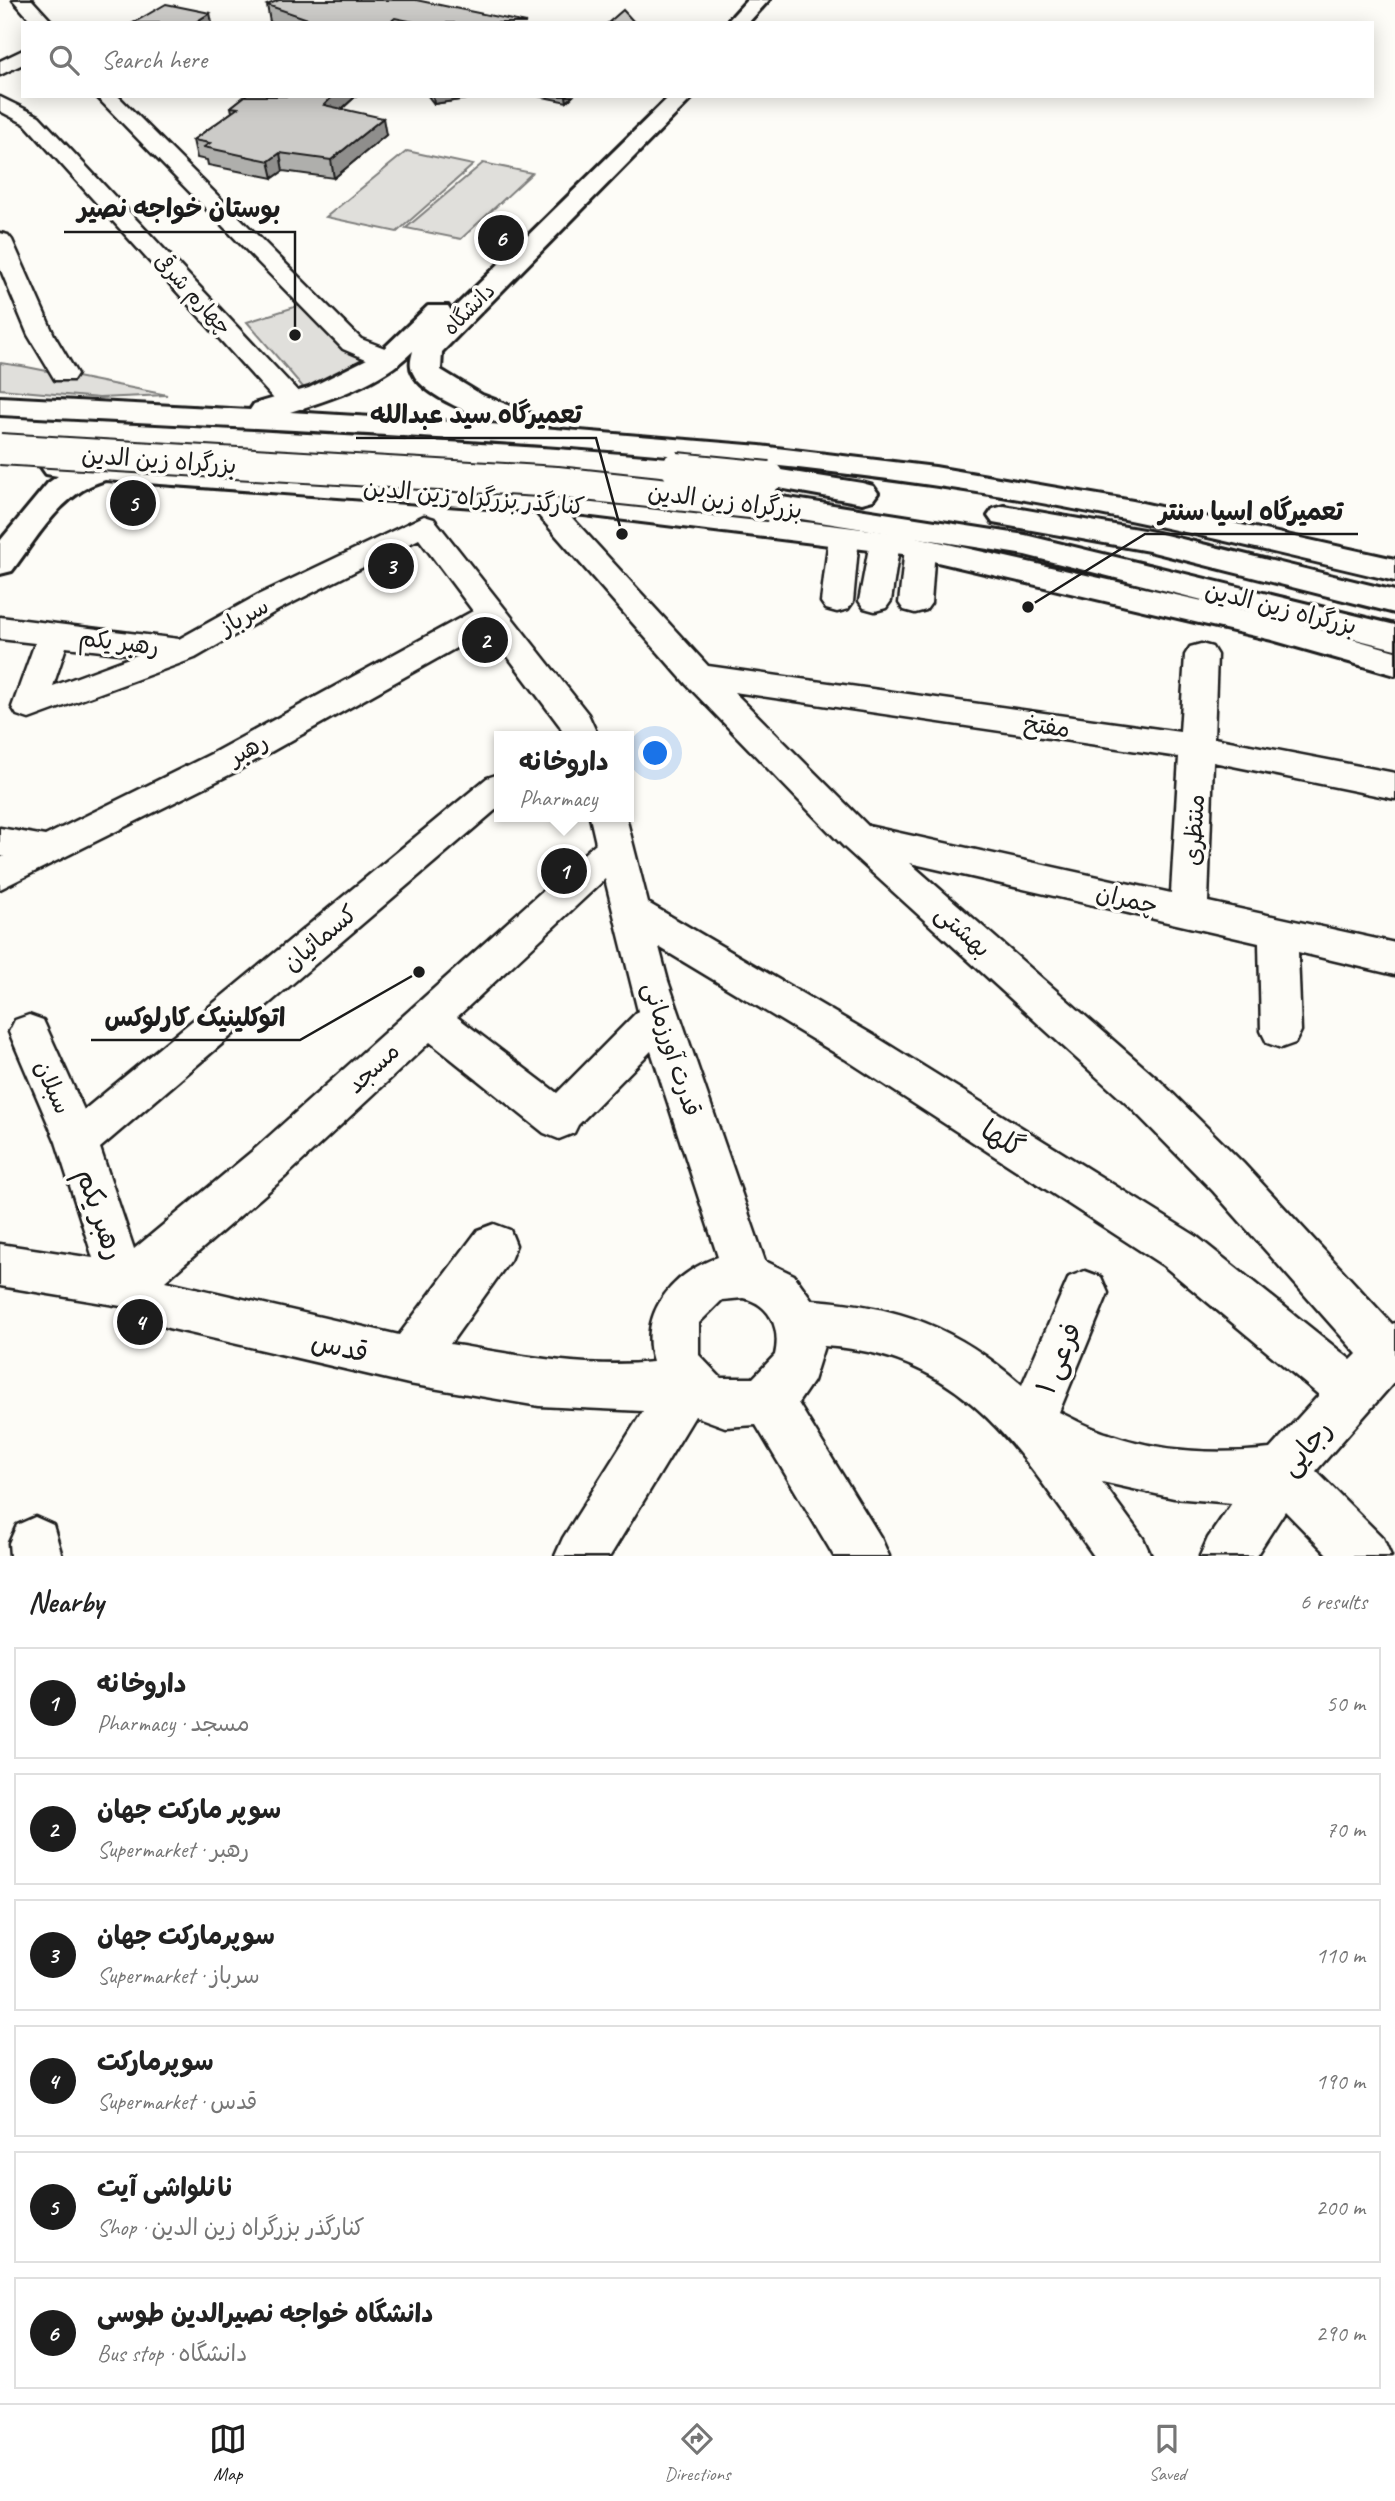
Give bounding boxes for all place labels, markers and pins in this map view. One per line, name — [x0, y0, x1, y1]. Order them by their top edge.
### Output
callout: بوستان خواجه نصیر — [64, 185, 295, 232]
pin: 6 — [478, 212, 524, 264]
callout: تعمیرگاه سید عبدالله — [356, 391, 596, 438]
pin: 5 — [110, 477, 156, 529]
callout: تعمیرگاه اسیا سنتر — [1145, 487, 1358, 534]
pin: 3 — [368, 540, 414, 592]
pin: 2 — [462, 614, 508, 666]
pin: 1 — [541, 845, 587, 897]
callout: اتوکلینیک کارلوکس — [91, 993, 300, 1040]
pin: 4 — [117, 1296, 163, 1348]

